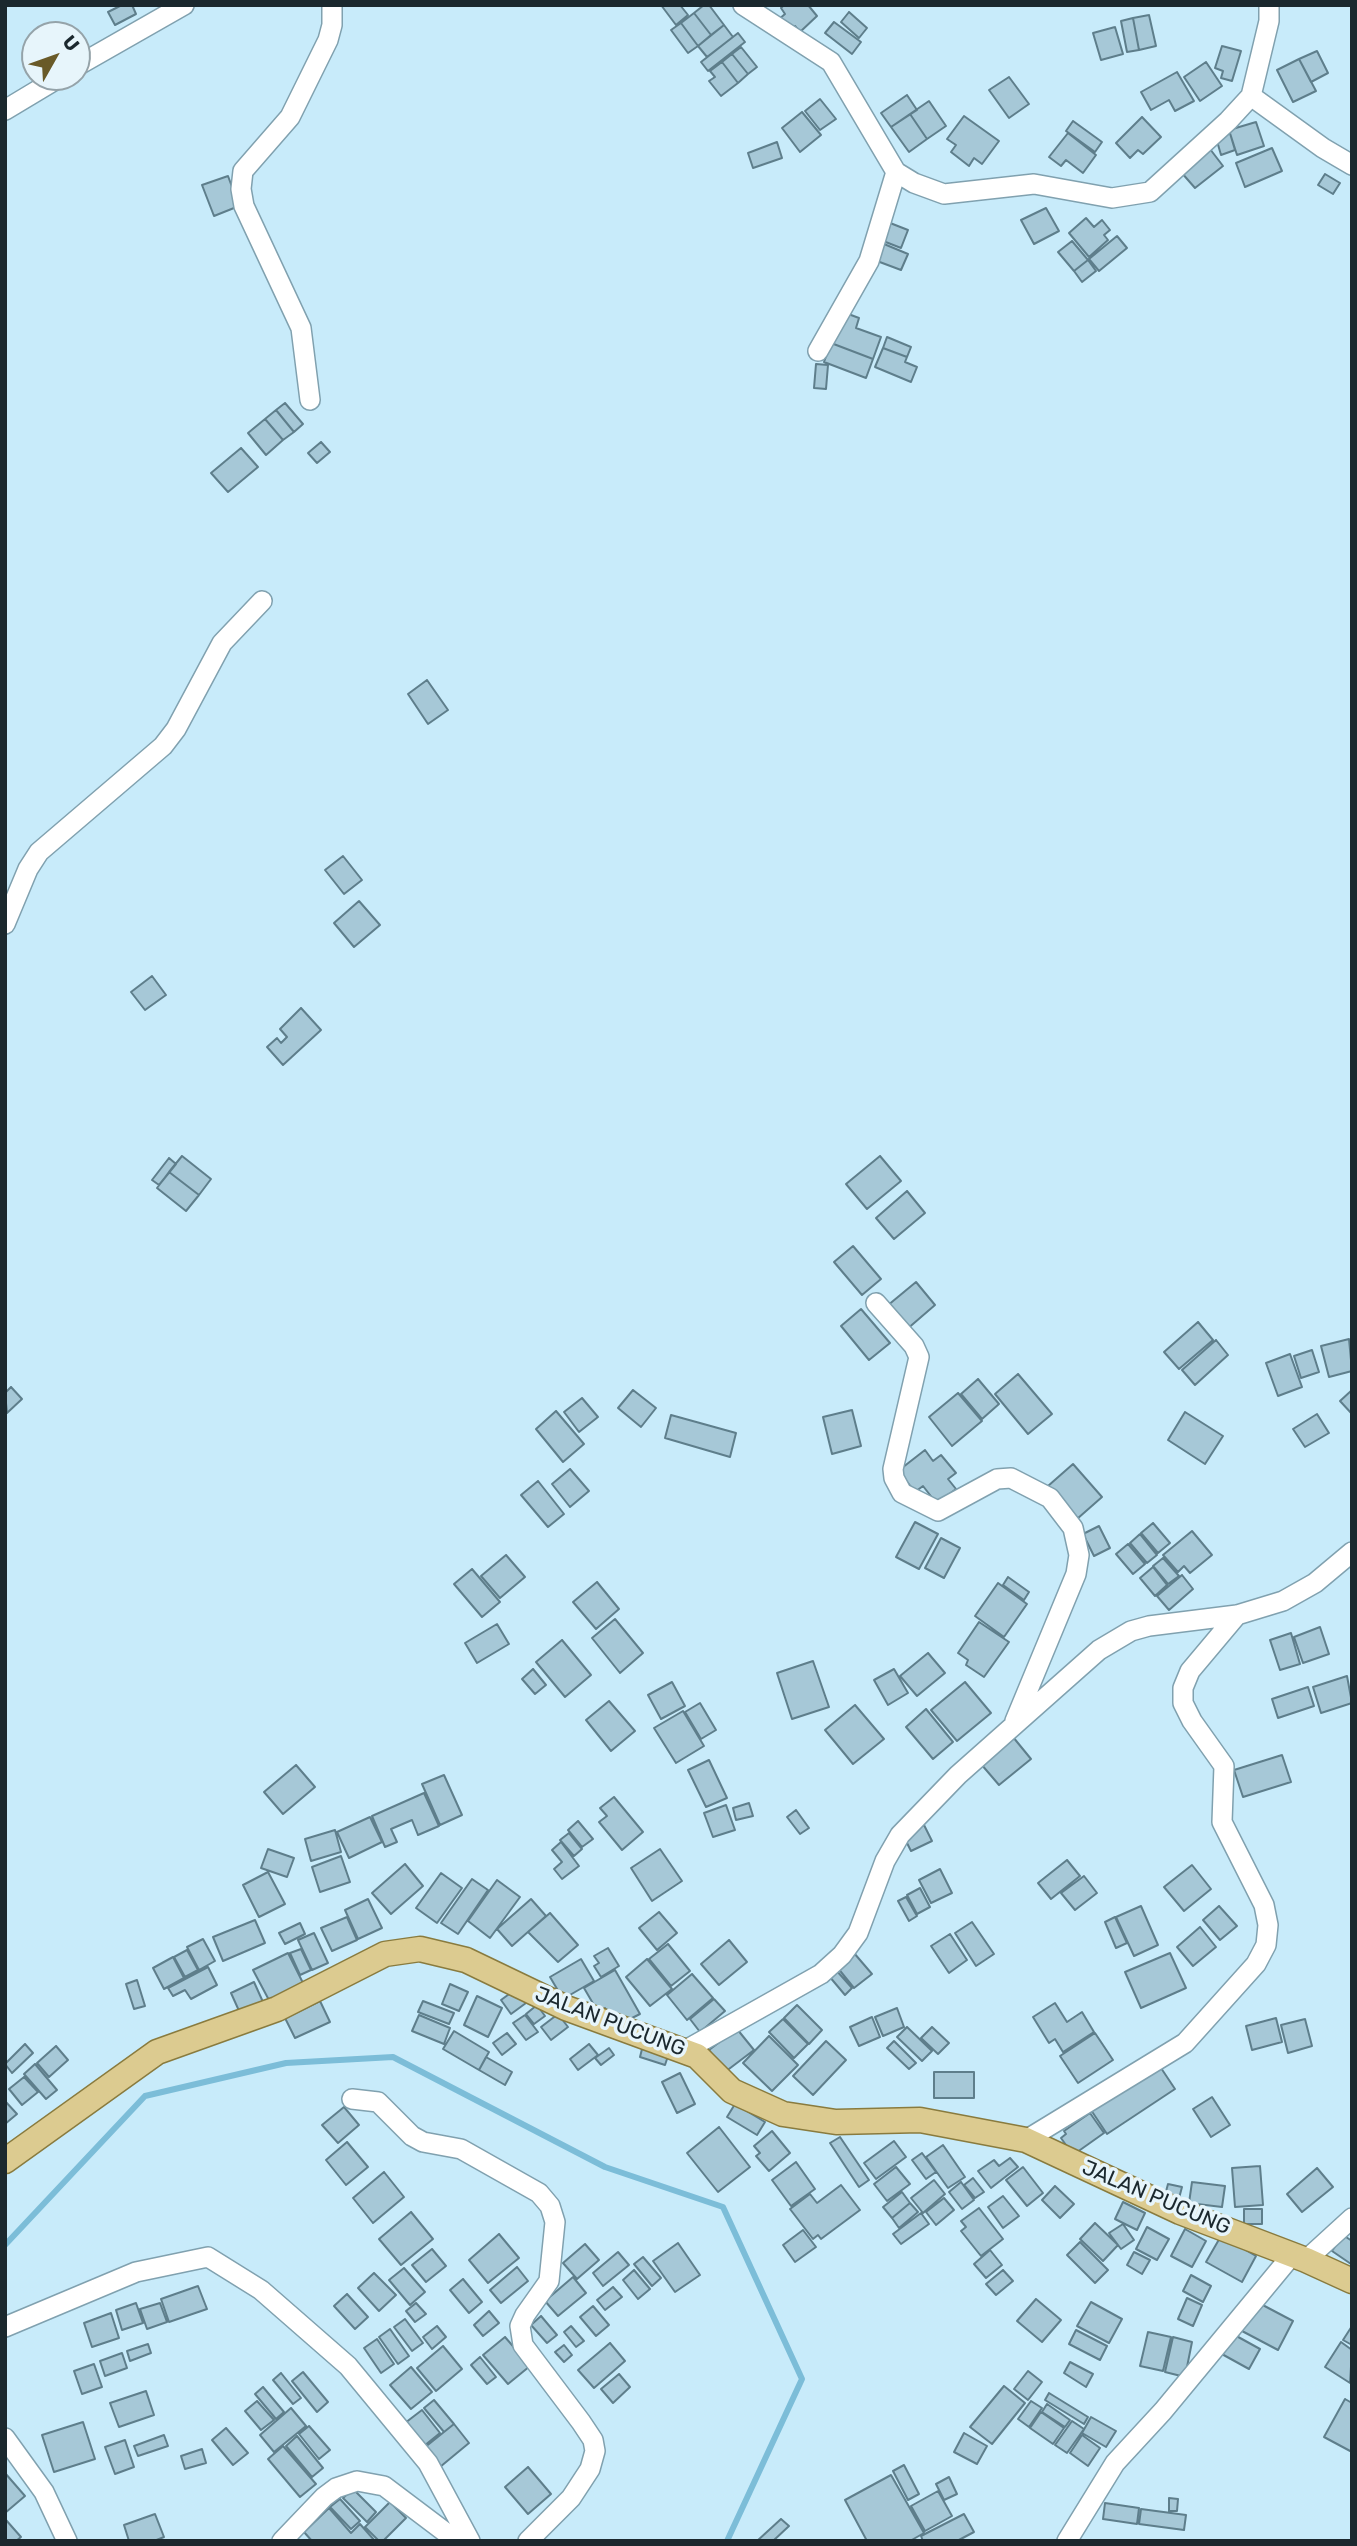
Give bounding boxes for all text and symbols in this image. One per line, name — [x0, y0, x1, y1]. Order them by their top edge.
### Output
north arrow — [21, 21, 91, 91]
text: U — [58, 31, 84, 56]
street label: JALAN PUCUNG — [531, 1982, 689, 2062]
street label: JALAN PUCUNG — [1078, 2155, 1234, 2241]

